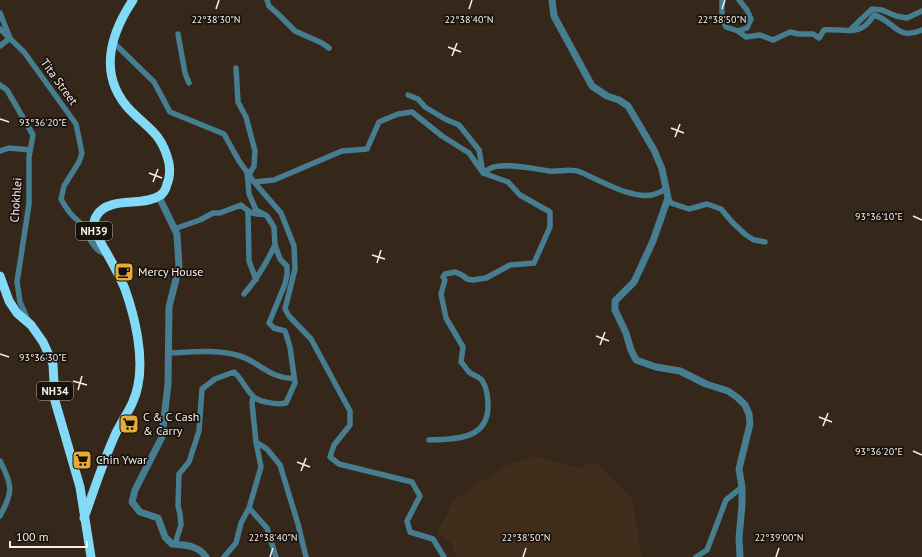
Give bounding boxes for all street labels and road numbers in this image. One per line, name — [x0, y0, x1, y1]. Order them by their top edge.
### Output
street label: Tita Street — [38, 56, 81, 108]
street label: Chokhlei — [6, 177, 25, 223]
road number: NH39 — [76, 222, 112, 240]
road number: NH34 — [37, 382, 73, 400]

